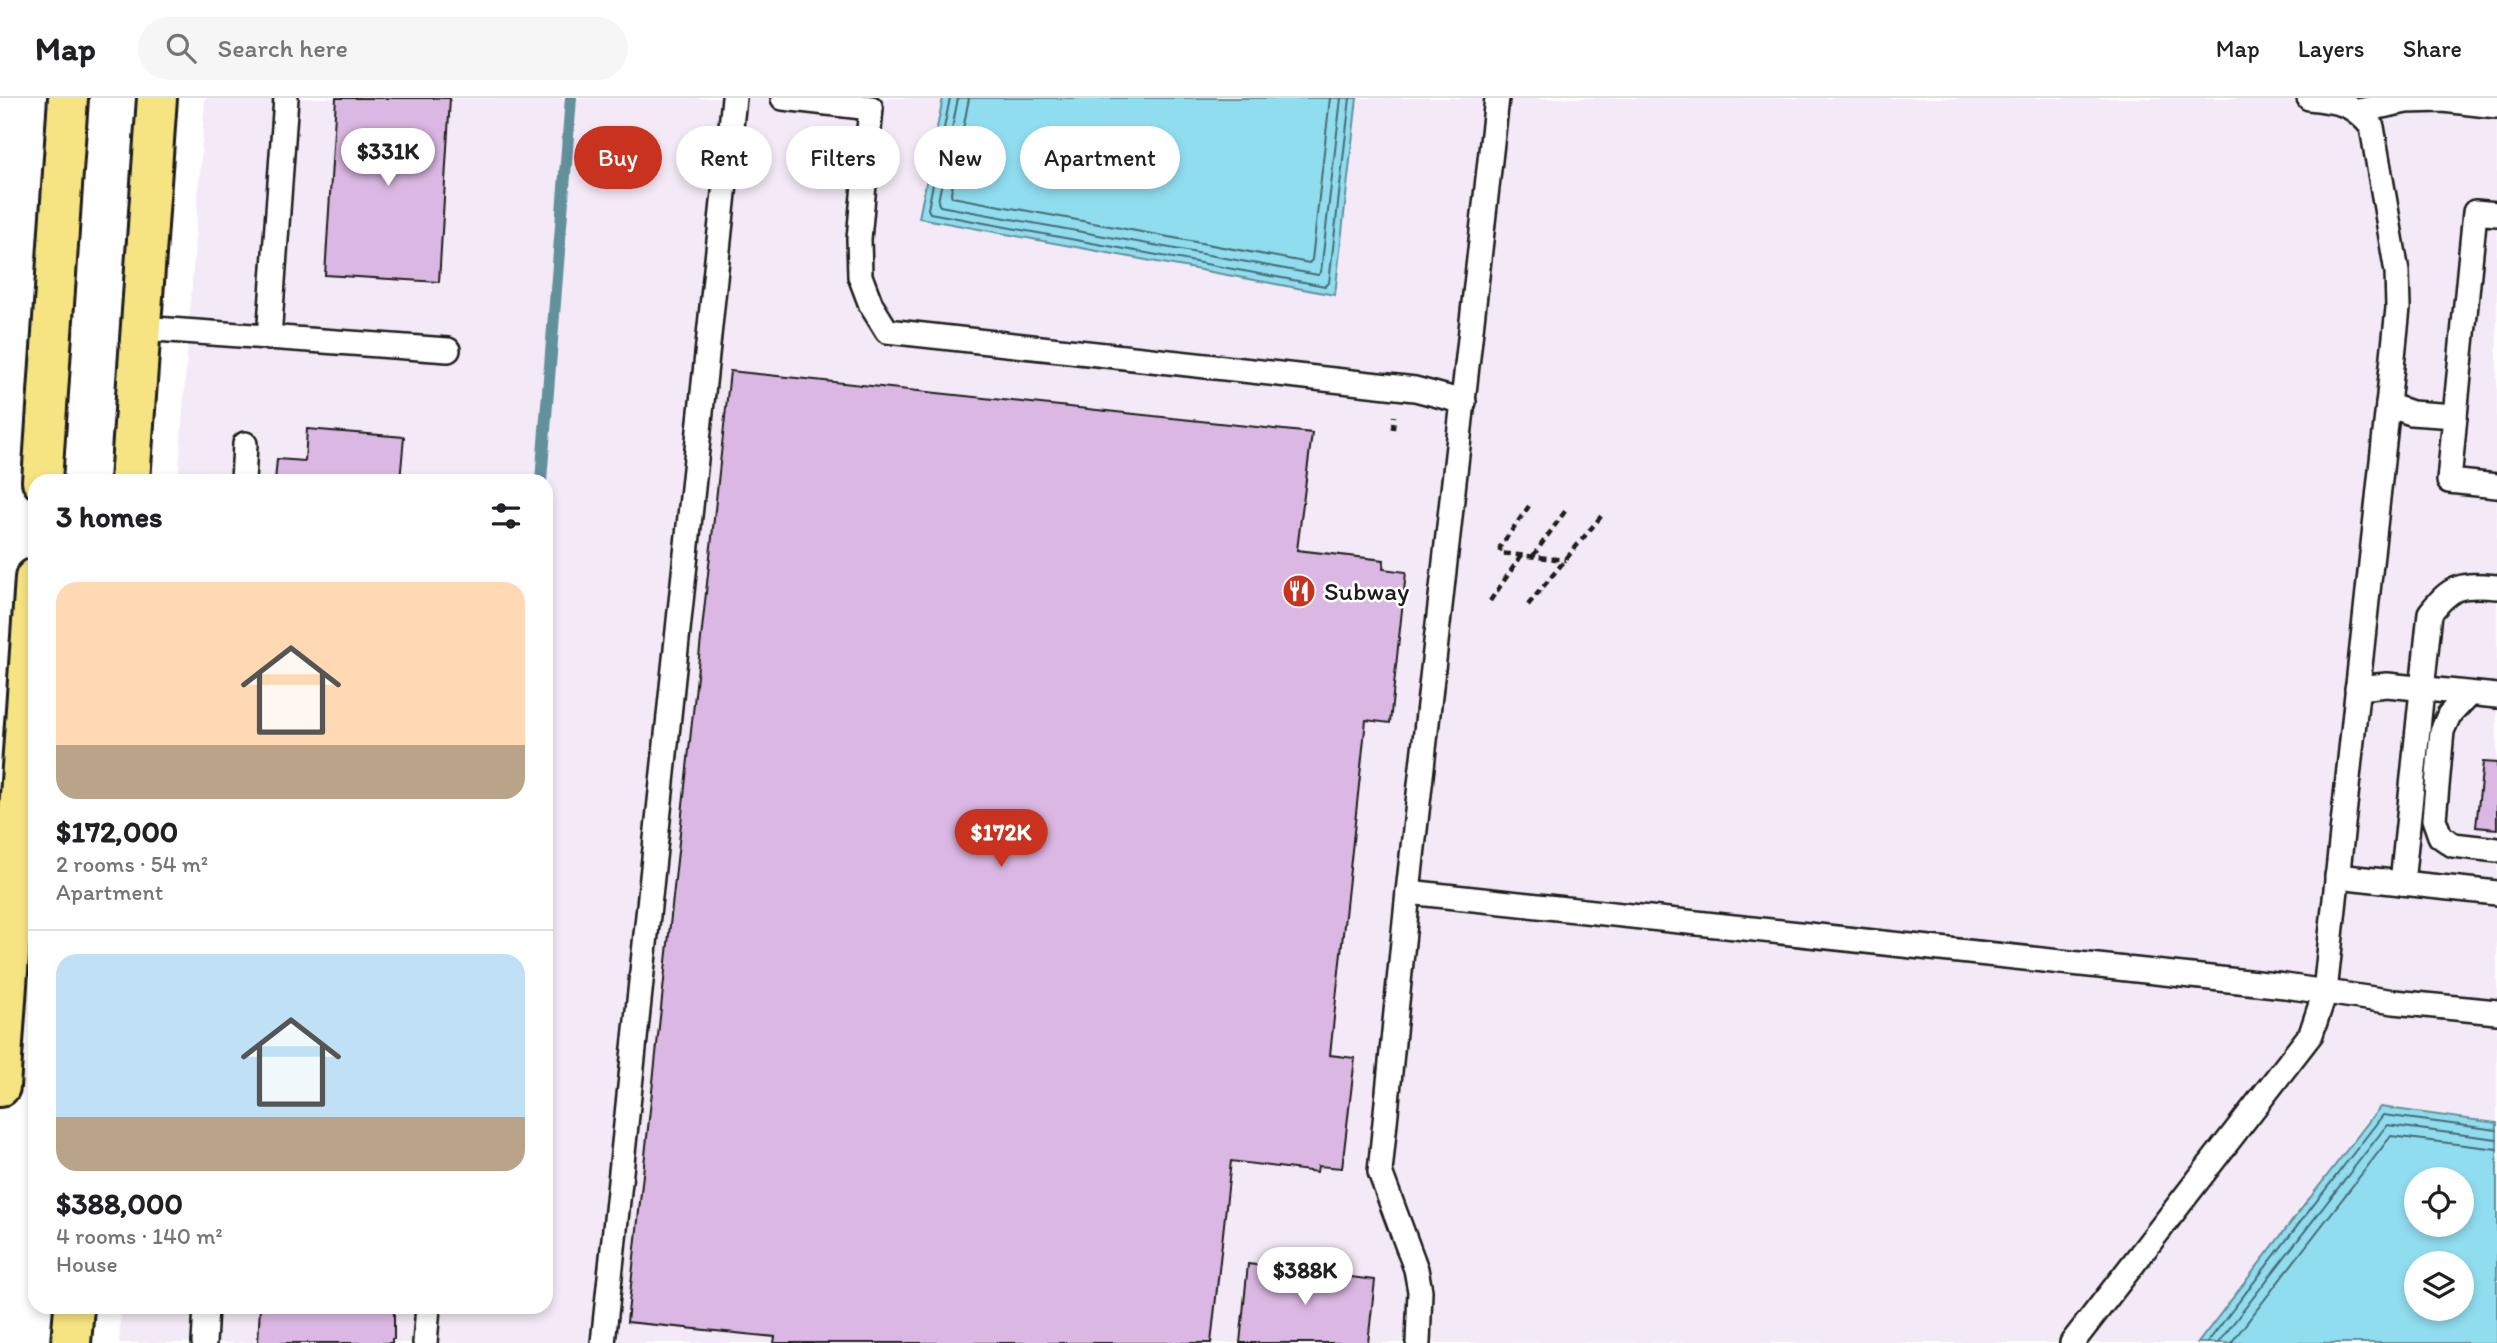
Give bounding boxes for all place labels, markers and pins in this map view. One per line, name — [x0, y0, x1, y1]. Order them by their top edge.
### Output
pin: $331K — [339, 129, 437, 188]
restaurant icon: Subway — [1280, 572, 1318, 610]
place label: Subway — [1324, 575, 1409, 607]
pin: $172K — [952, 810, 1050, 869]
pin: $388K — [1256, 1248, 1354, 1307]

